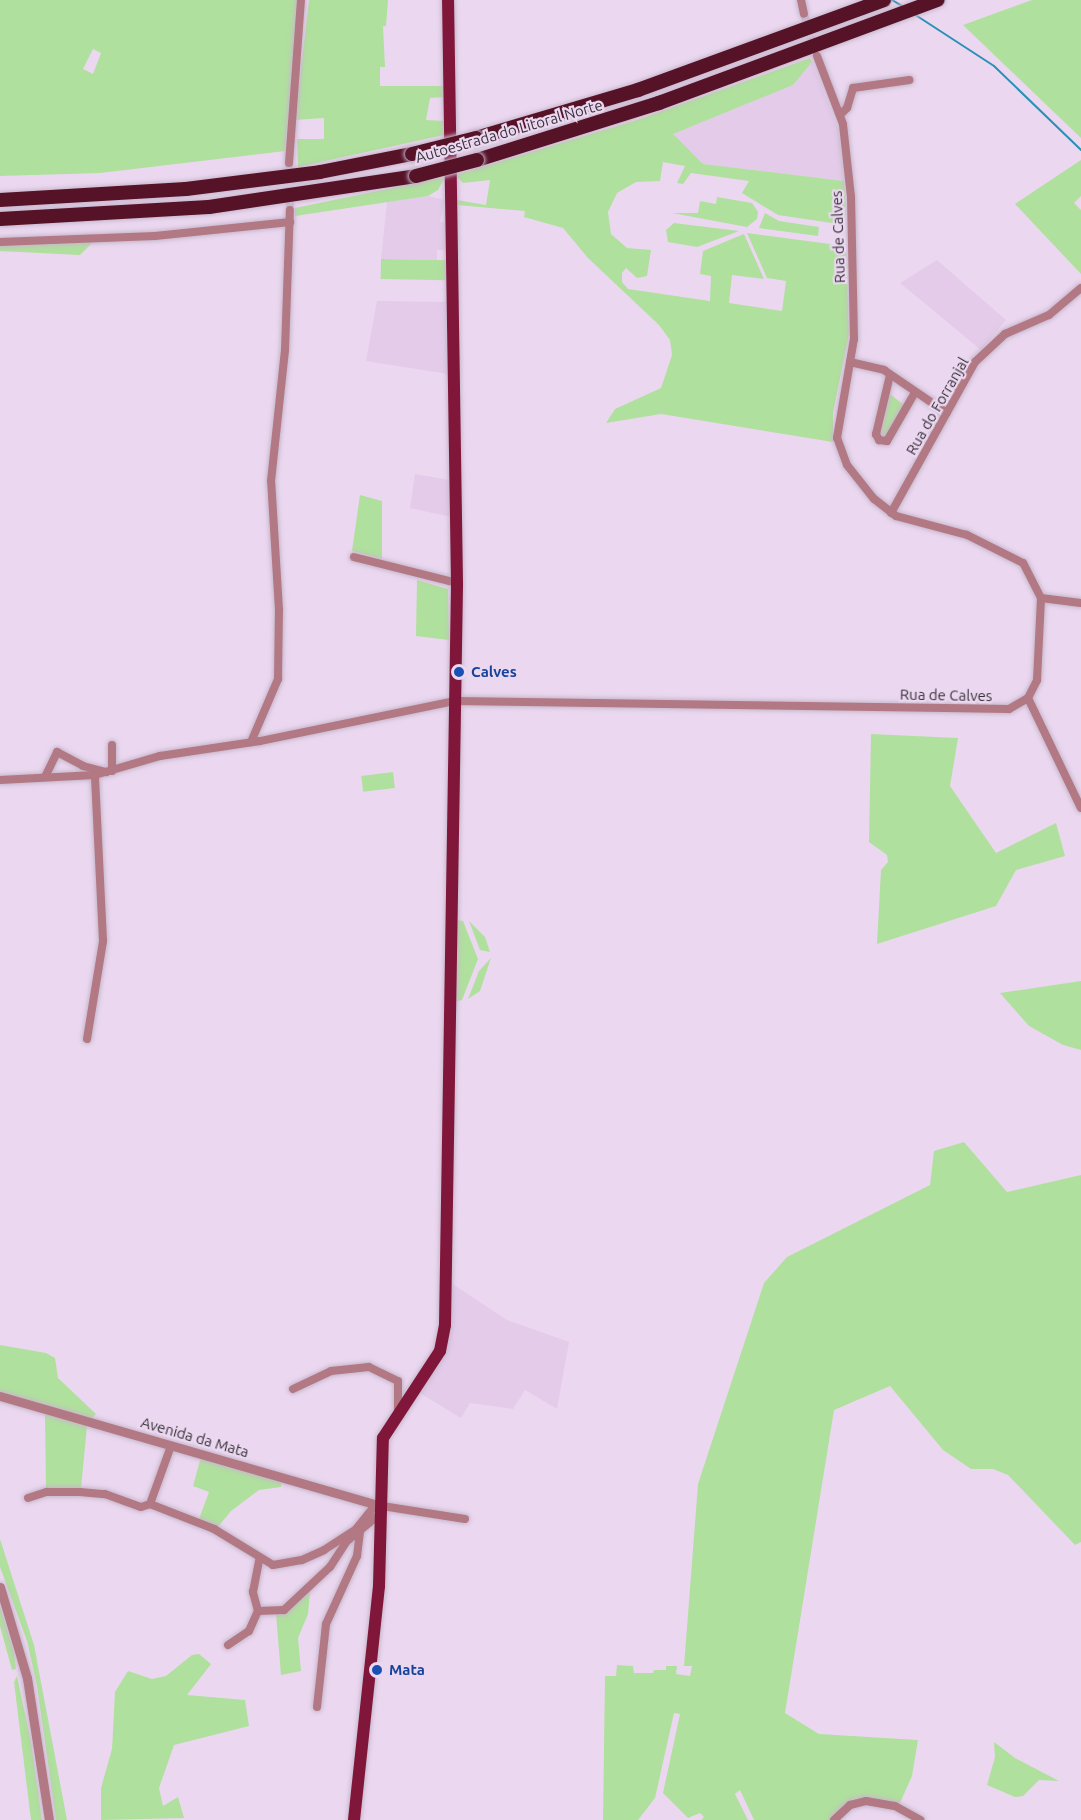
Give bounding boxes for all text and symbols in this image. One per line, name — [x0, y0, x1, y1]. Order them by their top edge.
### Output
street label: Autoestrada do Litoral Norte — [413, 96, 605, 166]
street label: Rua de Calves — [827, 190, 849, 284]
street label: Rua do Forranjal — [902, 354, 972, 458]
place label: Calves — [471, 663, 517, 681]
marker: Calves — [452, 665, 466, 679]
street label: Rua de Calves — [900, 685, 992, 705]
street label: Avenida da Mata — [139, 1413, 251, 1461]
place label: Mata — [389, 1661, 425, 1679]
marker: Mata — [370, 1663, 384, 1677]

